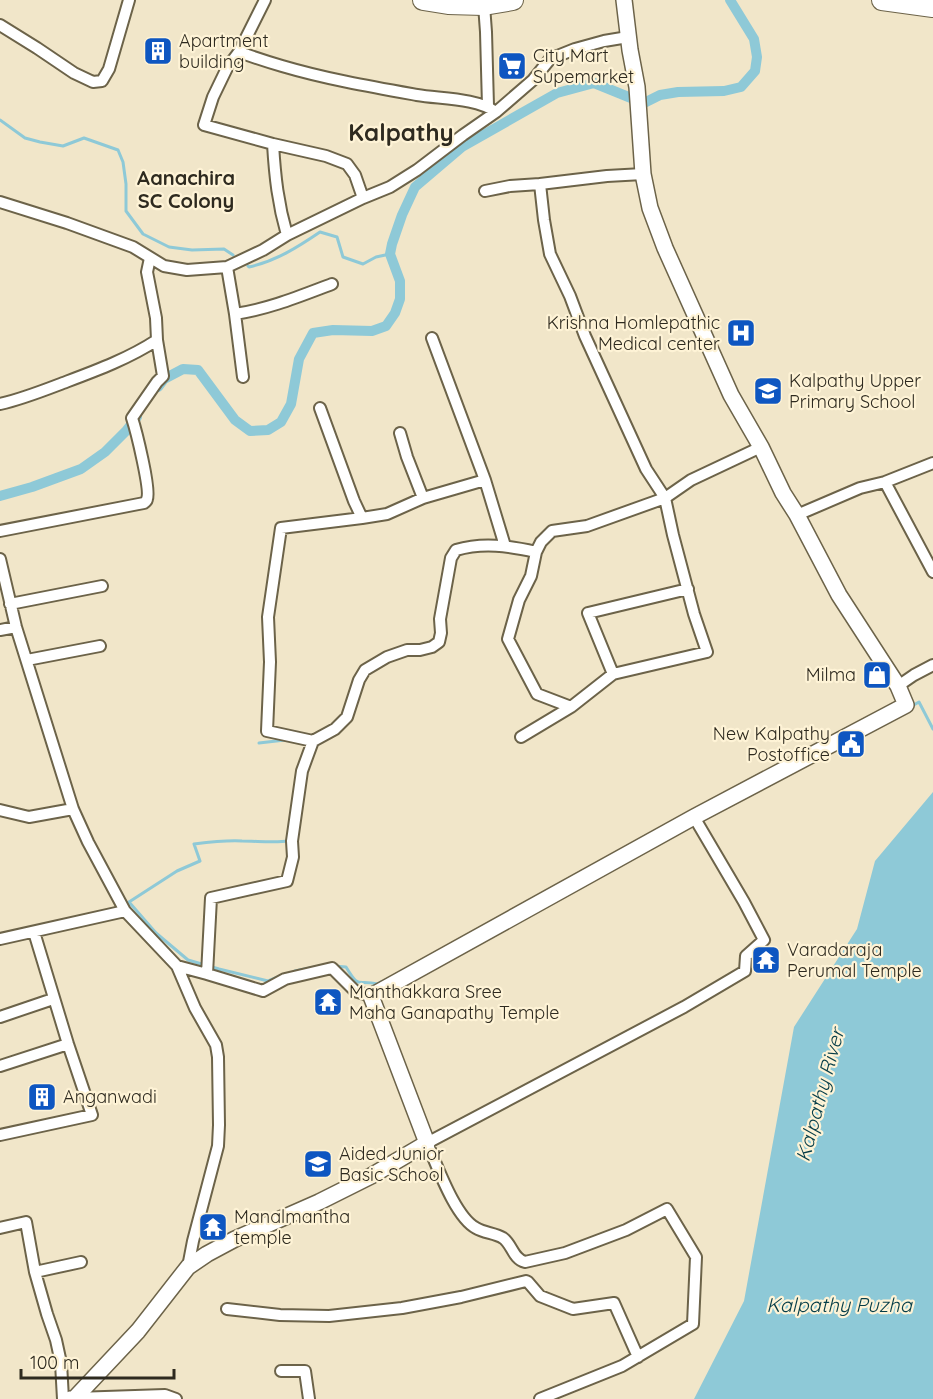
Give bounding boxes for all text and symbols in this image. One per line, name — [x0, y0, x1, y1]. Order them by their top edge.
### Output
place label: Apartment building — [179, 29, 269, 73]
building icon: Apartment building — [142, 35, 174, 67]
place label: City Mart Supemarket — [533, 44, 634, 88]
supermarket icon: City Mart Supemarket — [496, 50, 528, 82]
district label: Kalpathy — [348, 117, 454, 147]
district label: Aanachira SC Colony — [137, 165, 235, 213]
place label: Krishna Homlepathic Medical center — [547, 311, 720, 355]
hospital icon: Krishna Homlepathic Medical center — [725, 317, 757, 349]
place label: Kalpathy Upper Primary School — [789, 369, 921, 413]
school or university icon: Kalpathy Upper Primary School — [752, 375, 784, 407]
shop icon: Milma — [861, 659, 893, 691]
place label: Milma — [806, 663, 856, 686]
place label: New Kalpathy Postoffice — [713, 722, 830, 766]
public building icon: New Kalpathy Postoffice — [835, 728, 867, 760]
place label: Varadaraja Perumal Temple — [787, 938, 922, 982]
temple icon: Varadaraja Perumal Temple — [750, 944, 782, 976]
place label: Manthakkara Sree Maha Ganapathy Temple — [349, 980, 559, 1024]
temple icon: Manthakkara Sree Maha Ganapathy Temple — [312, 986, 344, 1018]
water label: Kalpathy River — [790, 1024, 850, 1164]
building icon: Anganwadi — [26, 1081, 58, 1113]
place label: Anganwadi — [63, 1085, 157, 1108]
place label: Aided Junior Basic School — [339, 1142, 444, 1186]
school or university icon: Aided Junior Basic School — [302, 1148, 334, 1180]
place label: Manalmantha temple — [234, 1205, 350, 1249]
temple icon: Manalmantha temple — [197, 1211, 229, 1243]
water label: Kalpathy Puzha — [766, 1292, 914, 1317]
scale bar — [21, 1342, 174, 1380]
text: 100 m — [30, 1351, 79, 1374]

